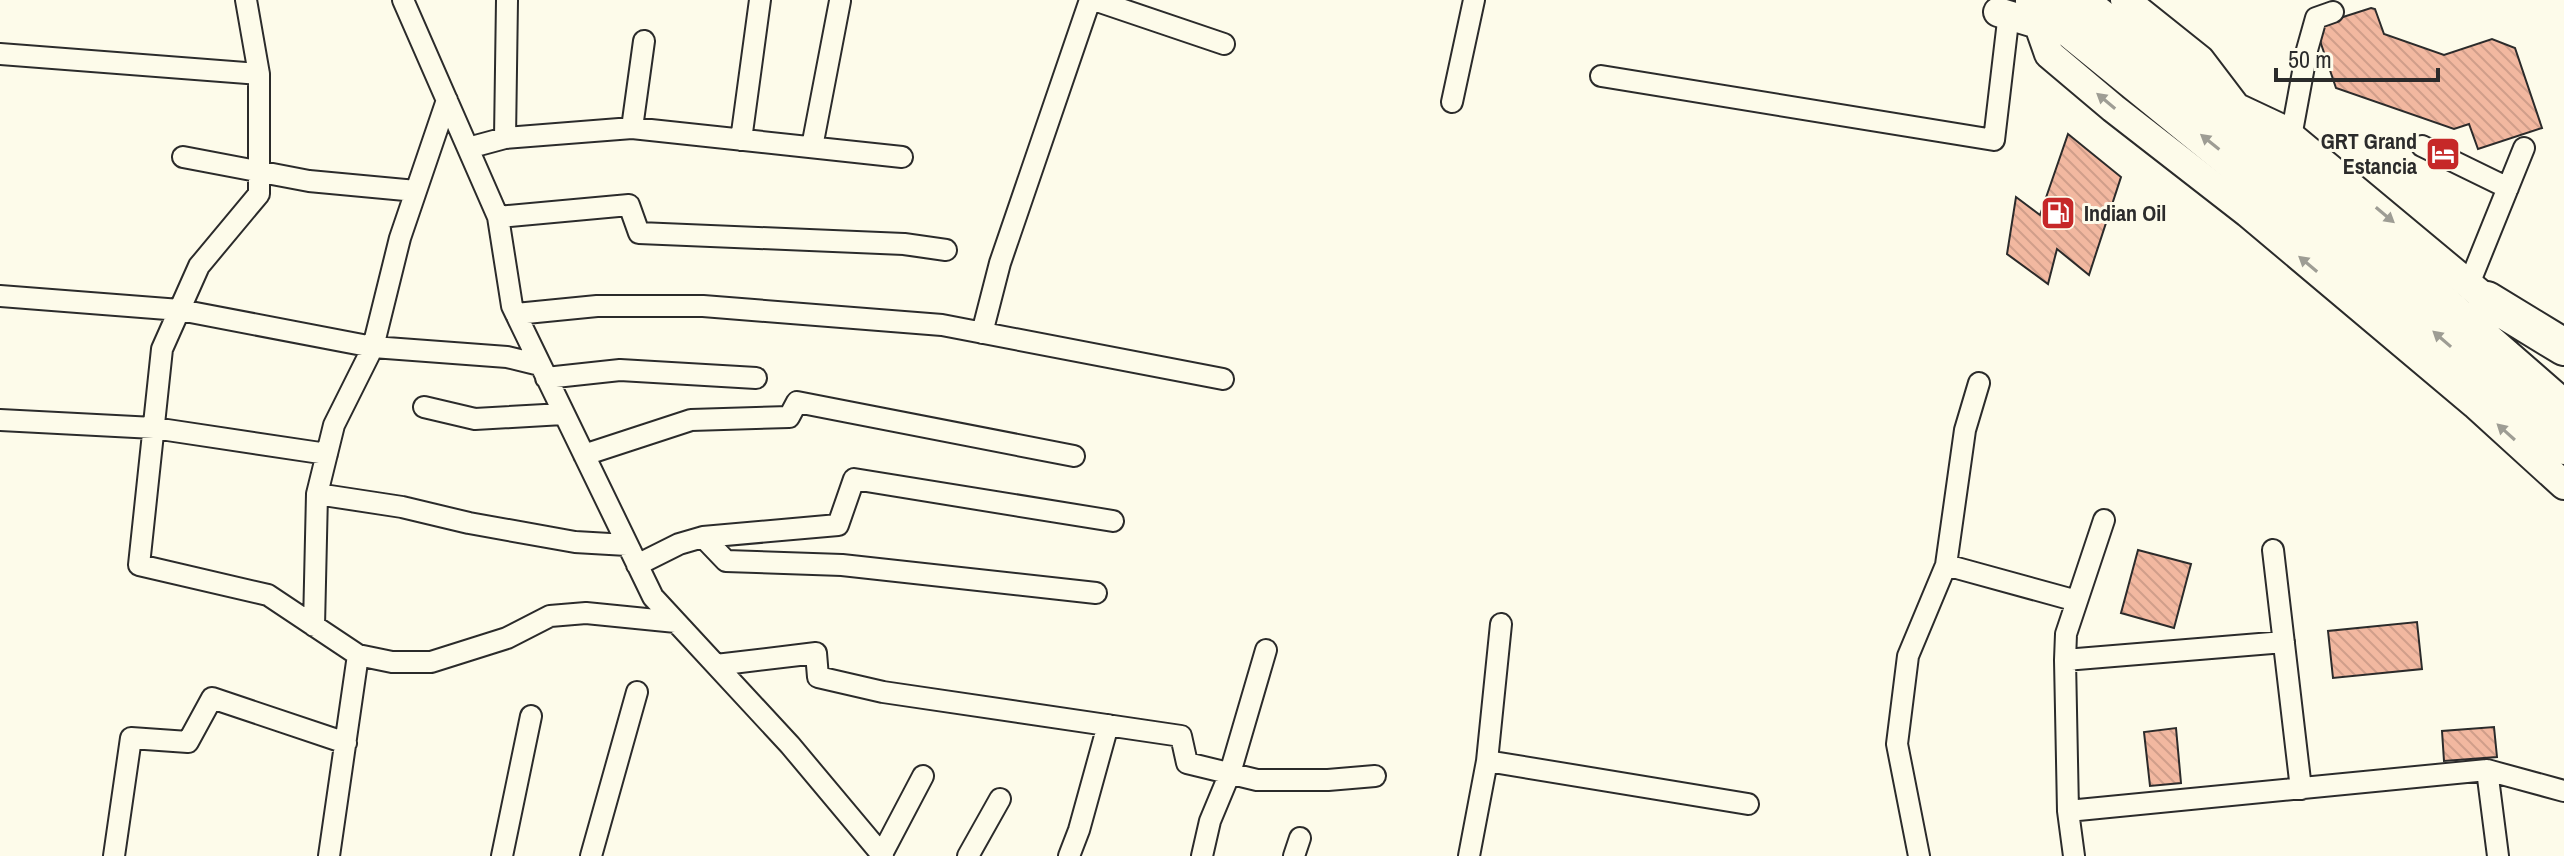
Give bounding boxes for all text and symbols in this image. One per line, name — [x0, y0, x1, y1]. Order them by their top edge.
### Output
scale bar — [2276, 32, 2438, 82]
text: 50 m — [2288, 43, 2332, 75]
one-way arrow — [2096, 93, 2116, 110]
place label: GRT Grand Estancia — [2321, 126, 2417, 181]
one-way arrow — [2200, 135, 2220, 151]
hotel icon: GRT Grand Estancia — [2424, 135, 2462, 173]
fuel station icon: Indian Oil — [2039, 194, 2077, 232]
place label: Indian Oil — [2084, 198, 2166, 228]
one-way arrow — [2375, 206, 2395, 223]
one-way arrow — [2299, 256, 2319, 273]
one-way arrow — [2433, 331, 2453, 348]
one-way arrow — [2497, 424, 2516, 442]

